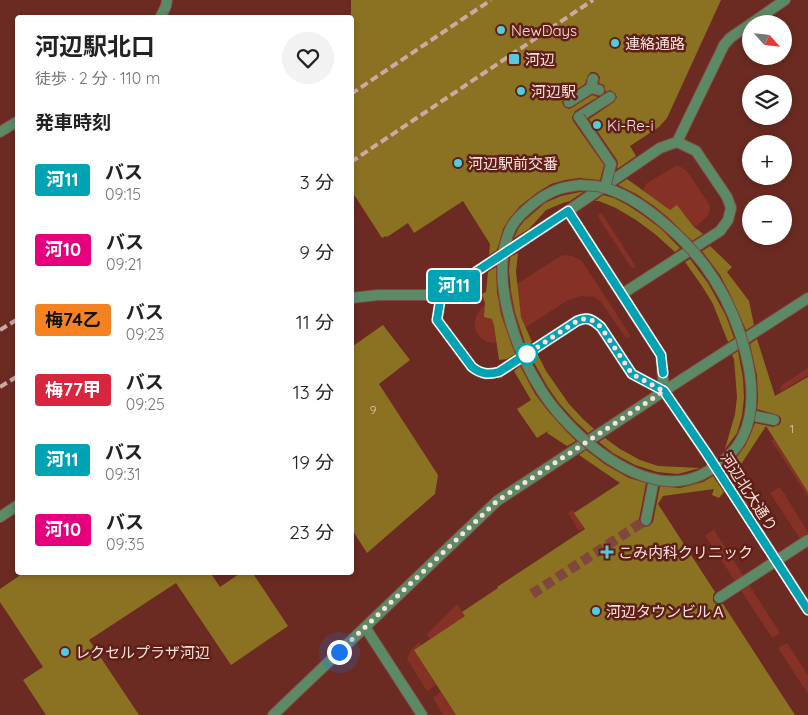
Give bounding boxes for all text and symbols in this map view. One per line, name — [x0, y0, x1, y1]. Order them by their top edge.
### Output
north arrow — [742, 15, 792, 65]
map controls — [742, 15, 792, 245]
place label: NewDays — [511, 21, 577, 40]
marker: NewDays — [495, 24, 507, 36]
text: 河辺駅北口 — [35, 31, 155, 61]
button: heart — [282, 32, 334, 84]
place label: 連絡通路 — [625, 34, 685, 53]
marker: 連絡通路 — [609, 37, 621, 49]
place label: 河辺 — [525, 50, 555, 69]
marker: 河辺 — [507, 52, 521, 66]
text: 徒歩 · 2 分 · 110 m — [35, 68, 160, 88]
button: layers — [742, 75, 792, 125]
place label: 河辺駅 — [531, 82, 576, 101]
marker: 河辺駅 — [515, 85, 527, 97]
text: 発車時刻 — [35, 110, 111, 134]
place label: Ki-Re-i — [607, 116, 654, 135]
marker: Ki-Re-i — [591, 119, 603, 131]
button: + — [742, 135, 792, 185]
place label: 河辺駅前交番 — [468, 154, 558, 173]
marker: 河辺駅前交番 — [452, 157, 464, 169]
text: バス — [105, 160, 143, 184]
text: 河11 — [46, 168, 79, 191]
text: 3 分 — [300, 170, 334, 194]
text: 09:15 — [105, 184, 141, 204]
button: − — [742, 195, 792, 245]
text: バス — [106, 230, 144, 254]
text: 河10 — [45, 238, 81, 261]
text: 9 分 — [299, 240, 334, 264]
text: 09:21 — [106, 254, 142, 274]
line badge: 河11 — [425, 270, 483, 302]
text: 河11 — [438, 274, 470, 297]
text: バス — [126, 300, 164, 324]
text: 梅74乙 — [45, 308, 101, 331]
text: 11 分 — [296, 310, 334, 334]
text: 09:23 — [126, 324, 164, 344]
unlabelled marker — [516, 343, 538, 365]
text: バス — [126, 370, 164, 394]
text: 梅77甲 — [45, 378, 101, 401]
text: 13 分 — [293, 380, 334, 404]
text: 09:25 — [126, 394, 165, 414]
house number: 9 — [370, 402, 377, 417]
house number: 1 — [790, 421, 794, 436]
text: バス — [105, 440, 143, 464]
text: 河11 — [46, 448, 79, 471]
street label: 河辺北大通り — [717, 449, 781, 535]
text: 19 分 — [292, 450, 334, 474]
text: 09:31 — [105, 464, 141, 484]
text: バス — [106, 510, 144, 534]
text: 河10 — [45, 518, 81, 541]
text: 23 分 — [289, 520, 334, 544]
text: 09:35 — [106, 534, 145, 554]
place label: こみ内科クリニック — [618, 543, 753, 562]
marker: こみ内科クリニック — [600, 545, 614, 559]
place label: 河辺タウンビルＡ — [606, 602, 726, 621]
marker: 河辺タウンビルＡ — [590, 605, 602, 617]
your location — [327, 640, 352, 665]
place label: レクセルプラザ河辺 — [75, 643, 210, 662]
marker: レクセルプラザ河辺 — [59, 646, 71, 658]

